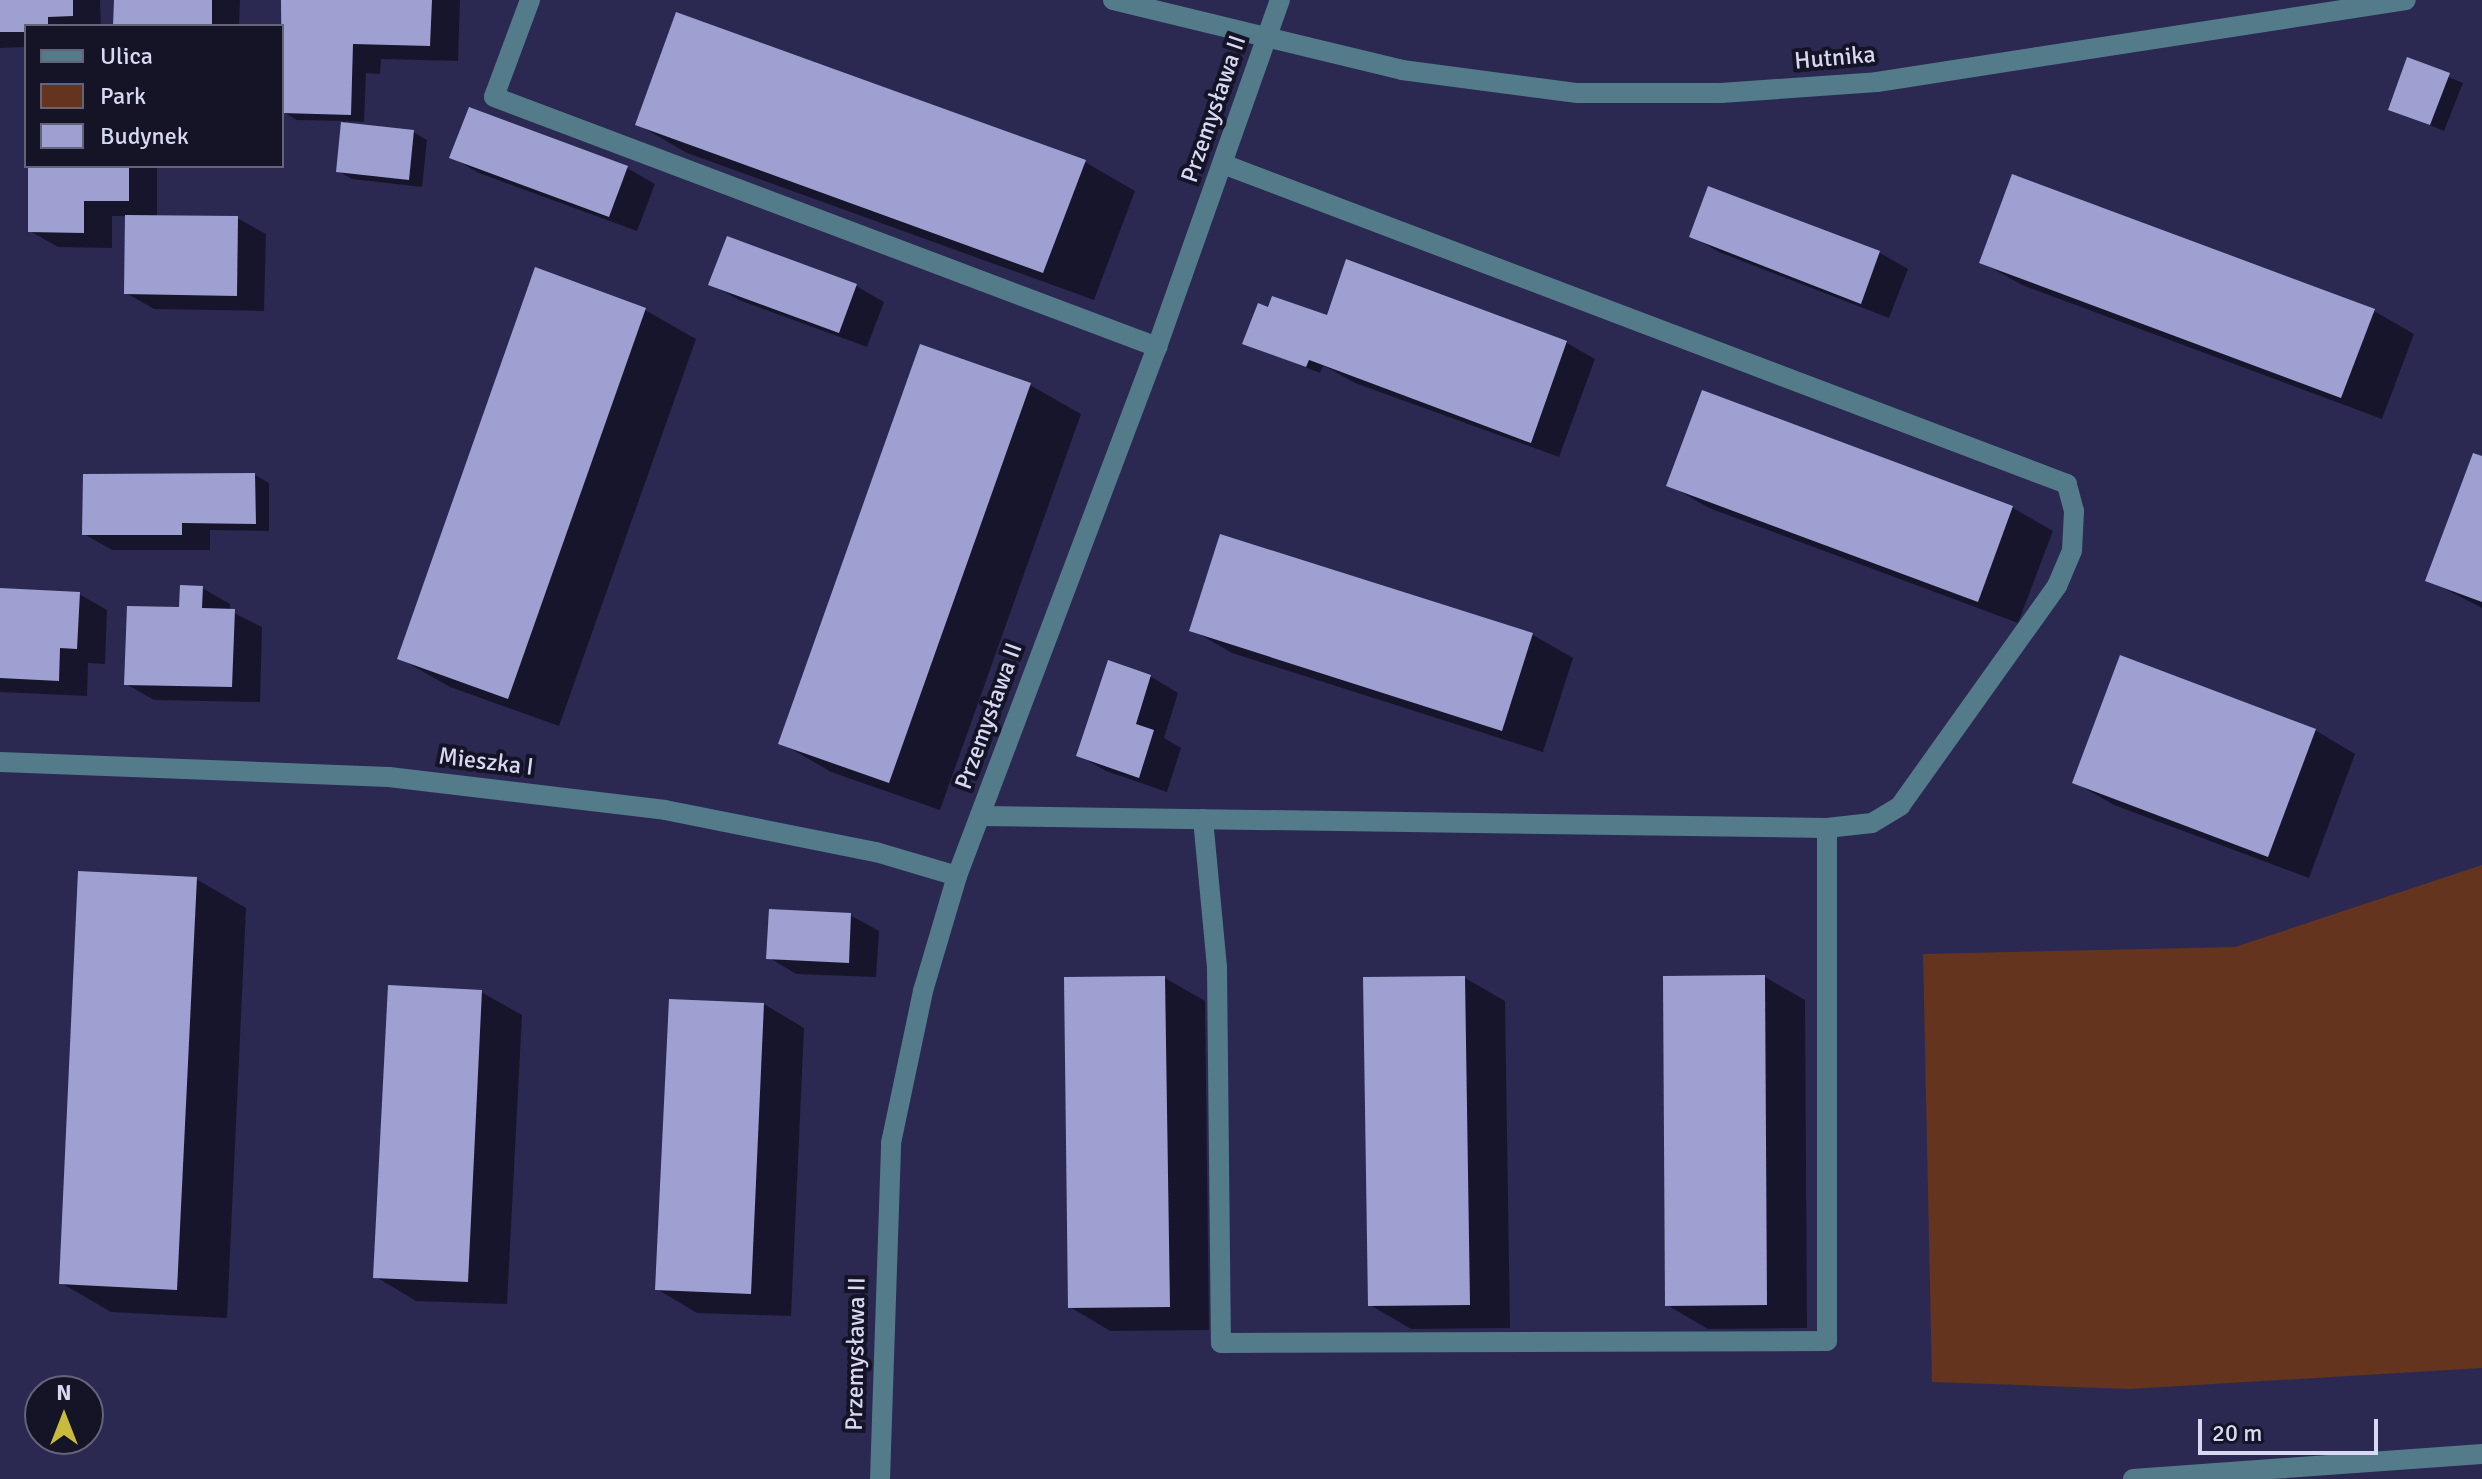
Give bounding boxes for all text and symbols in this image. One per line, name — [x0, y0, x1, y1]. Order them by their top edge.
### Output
legend — [24, 24, 284, 168]
street label: Przemysława II — [1175, 32, 1253, 186]
street label: Hutnika — [1793, 40, 1877, 76]
text: Ulica — [100, 41, 153, 71]
text: Park — [100, 81, 146, 111]
text: Budynek — [100, 121, 189, 151]
street label: Przemysława II — [949, 639, 1029, 793]
street label: Mieszka I — [437, 742, 535, 782]
street label: Przemysława II — [840, 1277, 872, 1431]
north arrow — [24, 1375, 104, 1455]
text: N — [56, 1379, 72, 1406]
scale bar — [2202, 1403, 2382, 1453]
text: 20 m — [2212, 1418, 2262, 1448]

